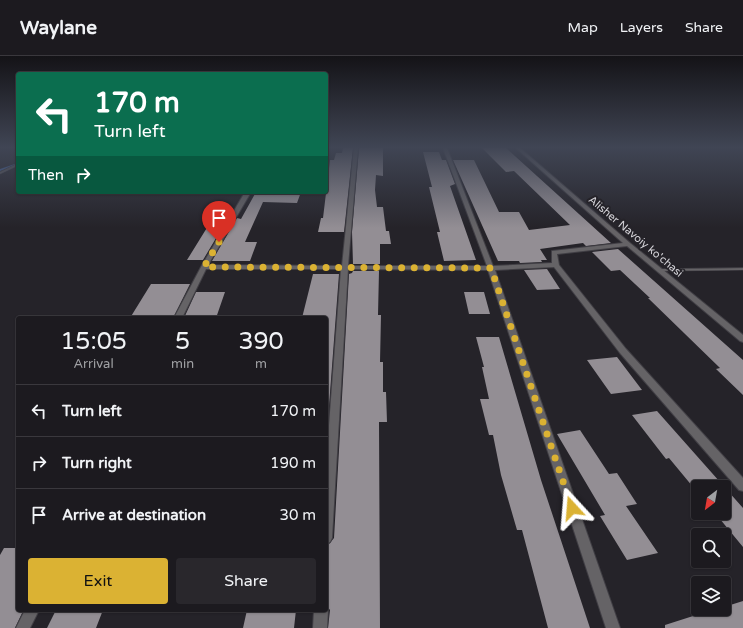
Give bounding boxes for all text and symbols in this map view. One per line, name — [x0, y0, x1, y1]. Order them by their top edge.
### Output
text: Waylane — [20, 17, 97, 39]
text: Map — [568, 19, 598, 36]
text: Layers — [620, 19, 663, 36]
text: Share — [685, 19, 723, 36]
text: 170 m — [94, 86, 180, 120]
icon: left — [28, 88, 80, 140]
text: Turn left — [94, 120, 166, 142]
icon: right — [72, 164, 94, 186]
text: Then — [28, 166, 64, 184]
street label: Alisher Navoiy ko'chasi — [586, 193, 686, 280]
pin — [202, 201, 236, 242]
icon: arrive — [208, 207, 230, 229]
text: 15:05 — [60, 327, 127, 356]
text: 5 — [175, 327, 190, 356]
text: 390 — [238, 327, 284, 356]
text: Arrival — [73, 356, 114, 372]
text: min — [171, 356, 194, 372]
text: m — [255, 356, 267, 372]
icon: left — [28, 400, 50, 422]
text: Turn left — [62, 402, 122, 420]
text: 170 m — [270, 402, 316, 420]
icon: right — [28, 452, 50, 474]
text: Turn right — [62, 454, 132, 472]
text: 190 m — [270, 454, 316, 472]
north arrow — [691, 480, 731, 520]
map controls — [691, 480, 731, 616]
position arrow — [551, 487, 593, 529]
icon: arrive — [28, 504, 50, 526]
text: Arrive at destination — [62, 506, 206, 524]
text: 30 m — [279, 506, 316, 524]
button: search — [691, 528, 731, 568]
button: Exit — [28, 558, 168, 604]
button: Share — [176, 558, 316, 604]
button: layers — [691, 576, 731, 616]

